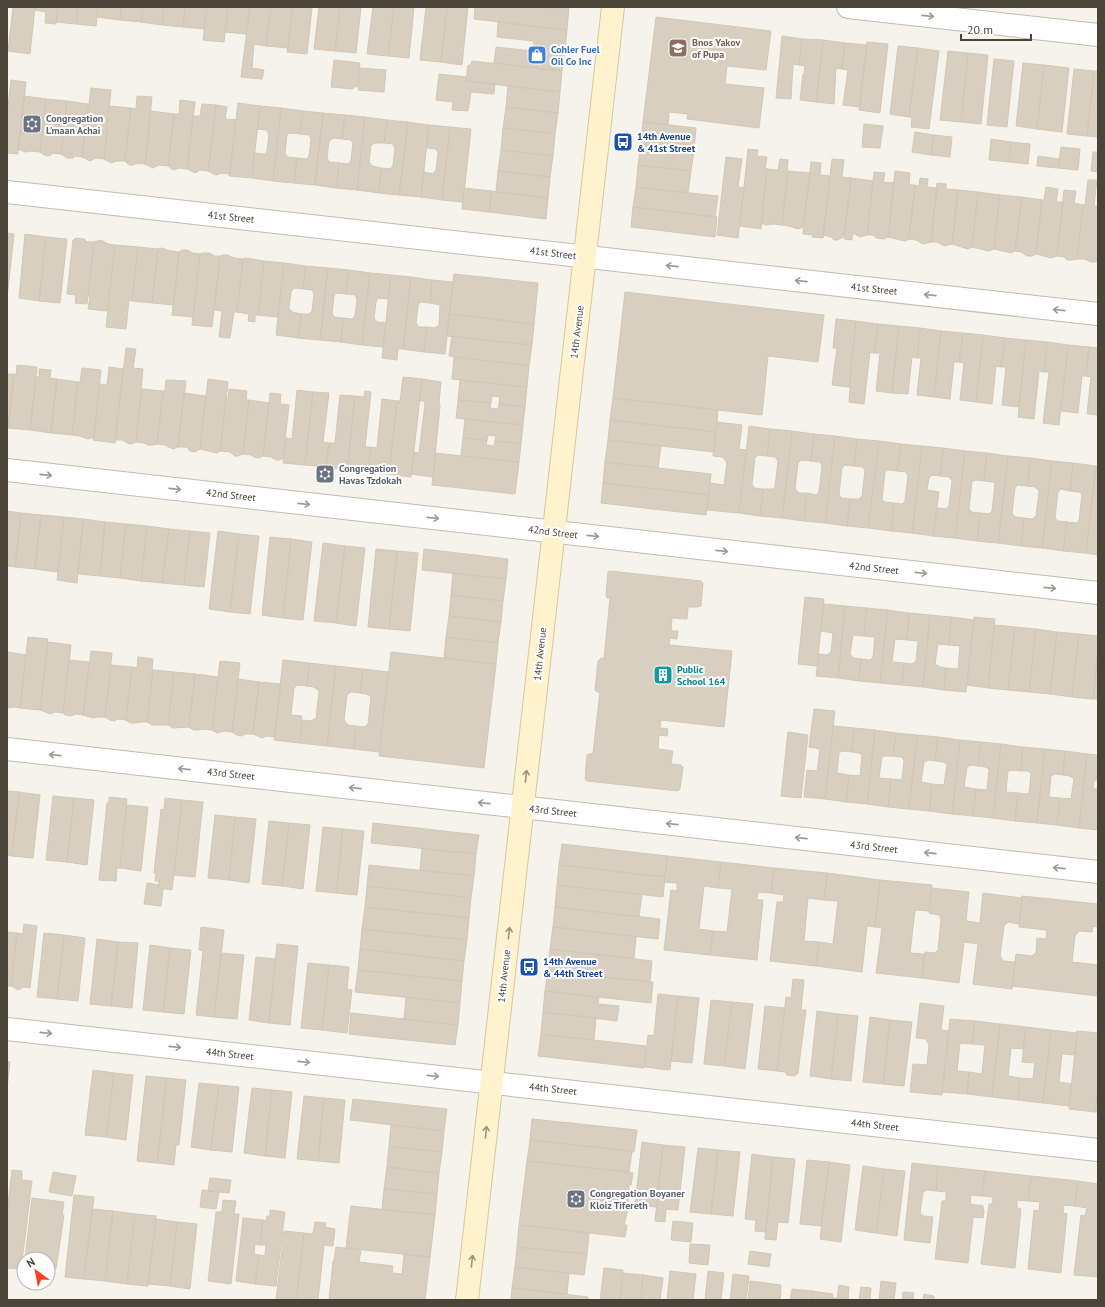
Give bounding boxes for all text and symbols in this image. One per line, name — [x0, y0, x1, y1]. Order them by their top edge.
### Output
one-way arrow — [921, 12, 934, 20]
scale bar — [961, 16, 1031, 42]
text: 20 m — [967, 22, 993, 37]
place label: Bnos Yakov of Pupa — [692, 36, 740, 61]
school or university icon: Bnos Yakov of Pupa — [667, 37, 689, 59]
place label: Cohler Fuel Oil Co Inc — [551, 43, 600, 68]
shop icon: Cohler Fuel Oil Co Inc — [526, 44, 548, 66]
place label: Congregation L'maan Achai — [46, 112, 103, 137]
synagogue icon: Congregation L'maan Achai — [21, 113, 43, 135]
place label: 14th Avenue & 41st Street — [637, 130, 696, 155]
bus stop icon: 14th Avenue & 41st Street — [612, 131, 634, 153]
street label: 41st Street — [207, 208, 256, 226]
street label: 41st Street — [529, 244, 578, 262]
one-way arrow — [666, 262, 679, 270]
one-way arrow — [795, 277, 808, 284]
street label: 41st Street — [850, 280, 899, 298]
one-way arrow — [924, 291, 937, 299]
street label: 14th Avenue — [567, 305, 587, 359]
one-way arrow — [1053, 306, 1066, 313]
place label: Congregation Havas Tzdokah — [339, 462, 402, 487]
synagogue icon: Congregation Havas Tzdokah — [314, 463, 336, 485]
one-way arrow — [39, 471, 52, 478]
one-way arrow — [168, 485, 181, 493]
street label: 42nd Street — [205, 486, 257, 504]
one-way arrow — [297, 500, 310, 507]
one-way arrow — [426, 514, 439, 522]
street label: 42nd Street — [527, 523, 579, 542]
one-way arrow — [586, 532, 599, 540]
one-way arrow — [715, 547, 728, 554]
street label: 42nd Street — [848, 559, 900, 577]
one-way arrow — [914, 569, 927, 577]
one-way arrow — [1043, 584, 1056, 591]
street label: 14th Avenue — [531, 627, 549, 681]
place label: Public School 164 — [677, 663, 726, 688]
building icon: Public School 164 — [652, 664, 674, 686]
one-way arrow — [49, 751, 62, 758]
one-way arrow — [178, 765, 191, 773]
street label: 43rd Street — [207, 765, 256, 783]
one-way arrow — [523, 770, 530, 783]
one-way arrow — [349, 785, 362, 792]
one-way arrow — [478, 799, 491, 807]
street label: 43rd Street — [529, 802, 578, 820]
one-way arrow — [666, 820, 679, 828]
one-way arrow — [795, 835, 808, 842]
street label: 43rd Street — [850, 838, 899, 856]
one-way arrow — [924, 849, 937, 857]
one-way arrow — [1053, 864, 1066, 871]
one-way arrow — [505, 927, 513, 940]
street label: 14th Avenue — [495, 949, 513, 1003]
place label: 14th Avenue & 44th Street — [543, 955, 603, 980]
bus stop icon: 14th Avenue & 44th Street — [518, 956, 540, 978]
one-way arrow — [39, 1029, 52, 1037]
one-way arrow — [168, 1044, 181, 1051]
street label: 44th Street — [205, 1045, 255, 1063]
one-way arrow — [297, 1058, 310, 1066]
one-way arrow — [426, 1072, 439, 1080]
street label: 44th Street — [528, 1080, 578, 1098]
street label: 44th Street — [850, 1116, 900, 1134]
one-way arrow — [483, 1126, 490, 1139]
place label: Congregation Boyaner Kloiz Tifereth — [590, 1187, 685, 1212]
synagogue icon: Congregation Boyaner Kloiz Tifereth — [565, 1188, 587, 1210]
north arrow — [16, 1251, 56, 1291]
text: N — [24, 1255, 37, 1270]
one-way arrow — [468, 1255, 476, 1268]

